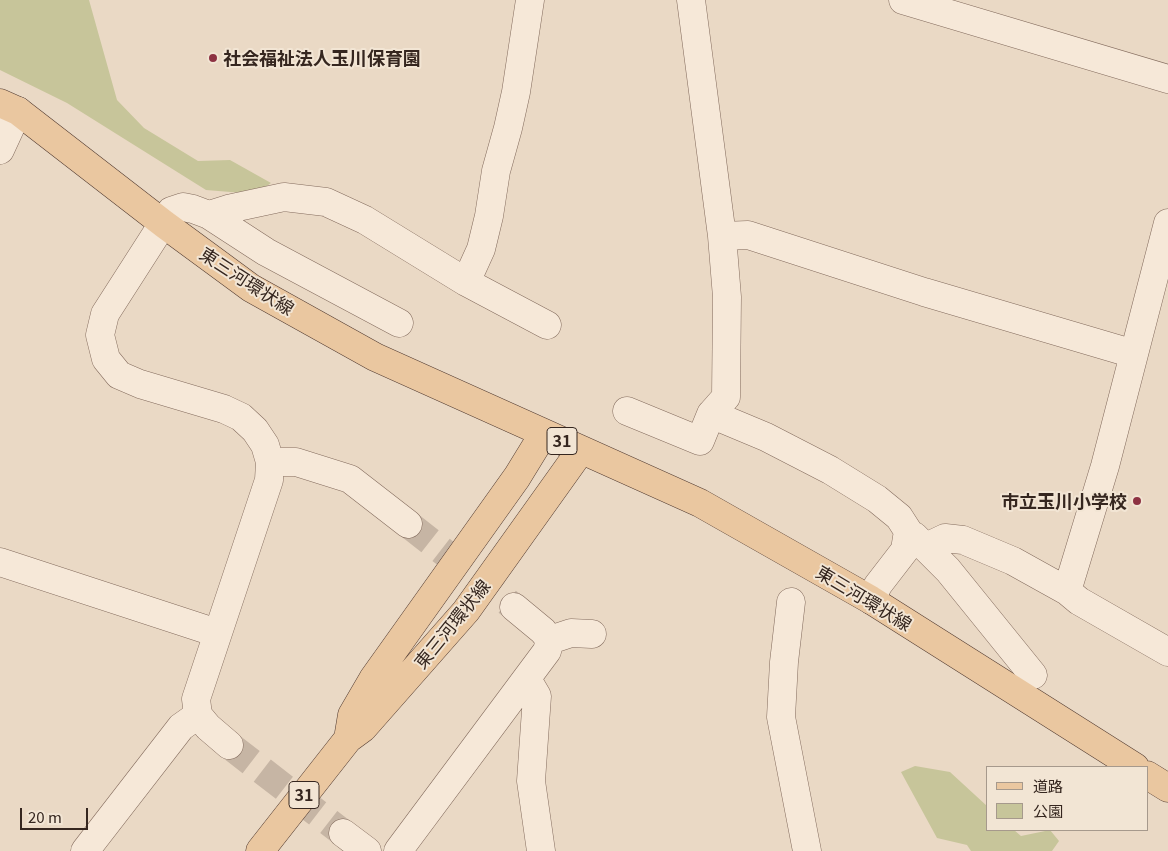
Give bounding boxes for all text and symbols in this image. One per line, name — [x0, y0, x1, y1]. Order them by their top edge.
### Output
place label: 社会福祉法人玉川保育園 — [223, 47, 421, 69]
marker: 社会福祉法人玉川保育園 — [207, 52, 219, 64]
street label: 東三河環状線 — [196, 243, 298, 319]
road number: 31 — [547, 428, 577, 454]
place label: 市立玉川小学校 — [1001, 490, 1127, 512]
marker: 市立玉川小学校 — [1131, 495, 1143, 507]
street label: 東三河環状線 — [812, 561, 916, 635]
street label: 東三河環状線 — [410, 575, 494, 673]
legend — [986, 766, 1148, 831]
text: 道路 — [1033, 775, 1063, 796]
road number: 31 — [289, 782, 319, 808]
scale bar — [22, 798, 90, 830]
text: 公園 — [1033, 800, 1063, 821]
text: 20 m — [28, 806, 62, 827]

